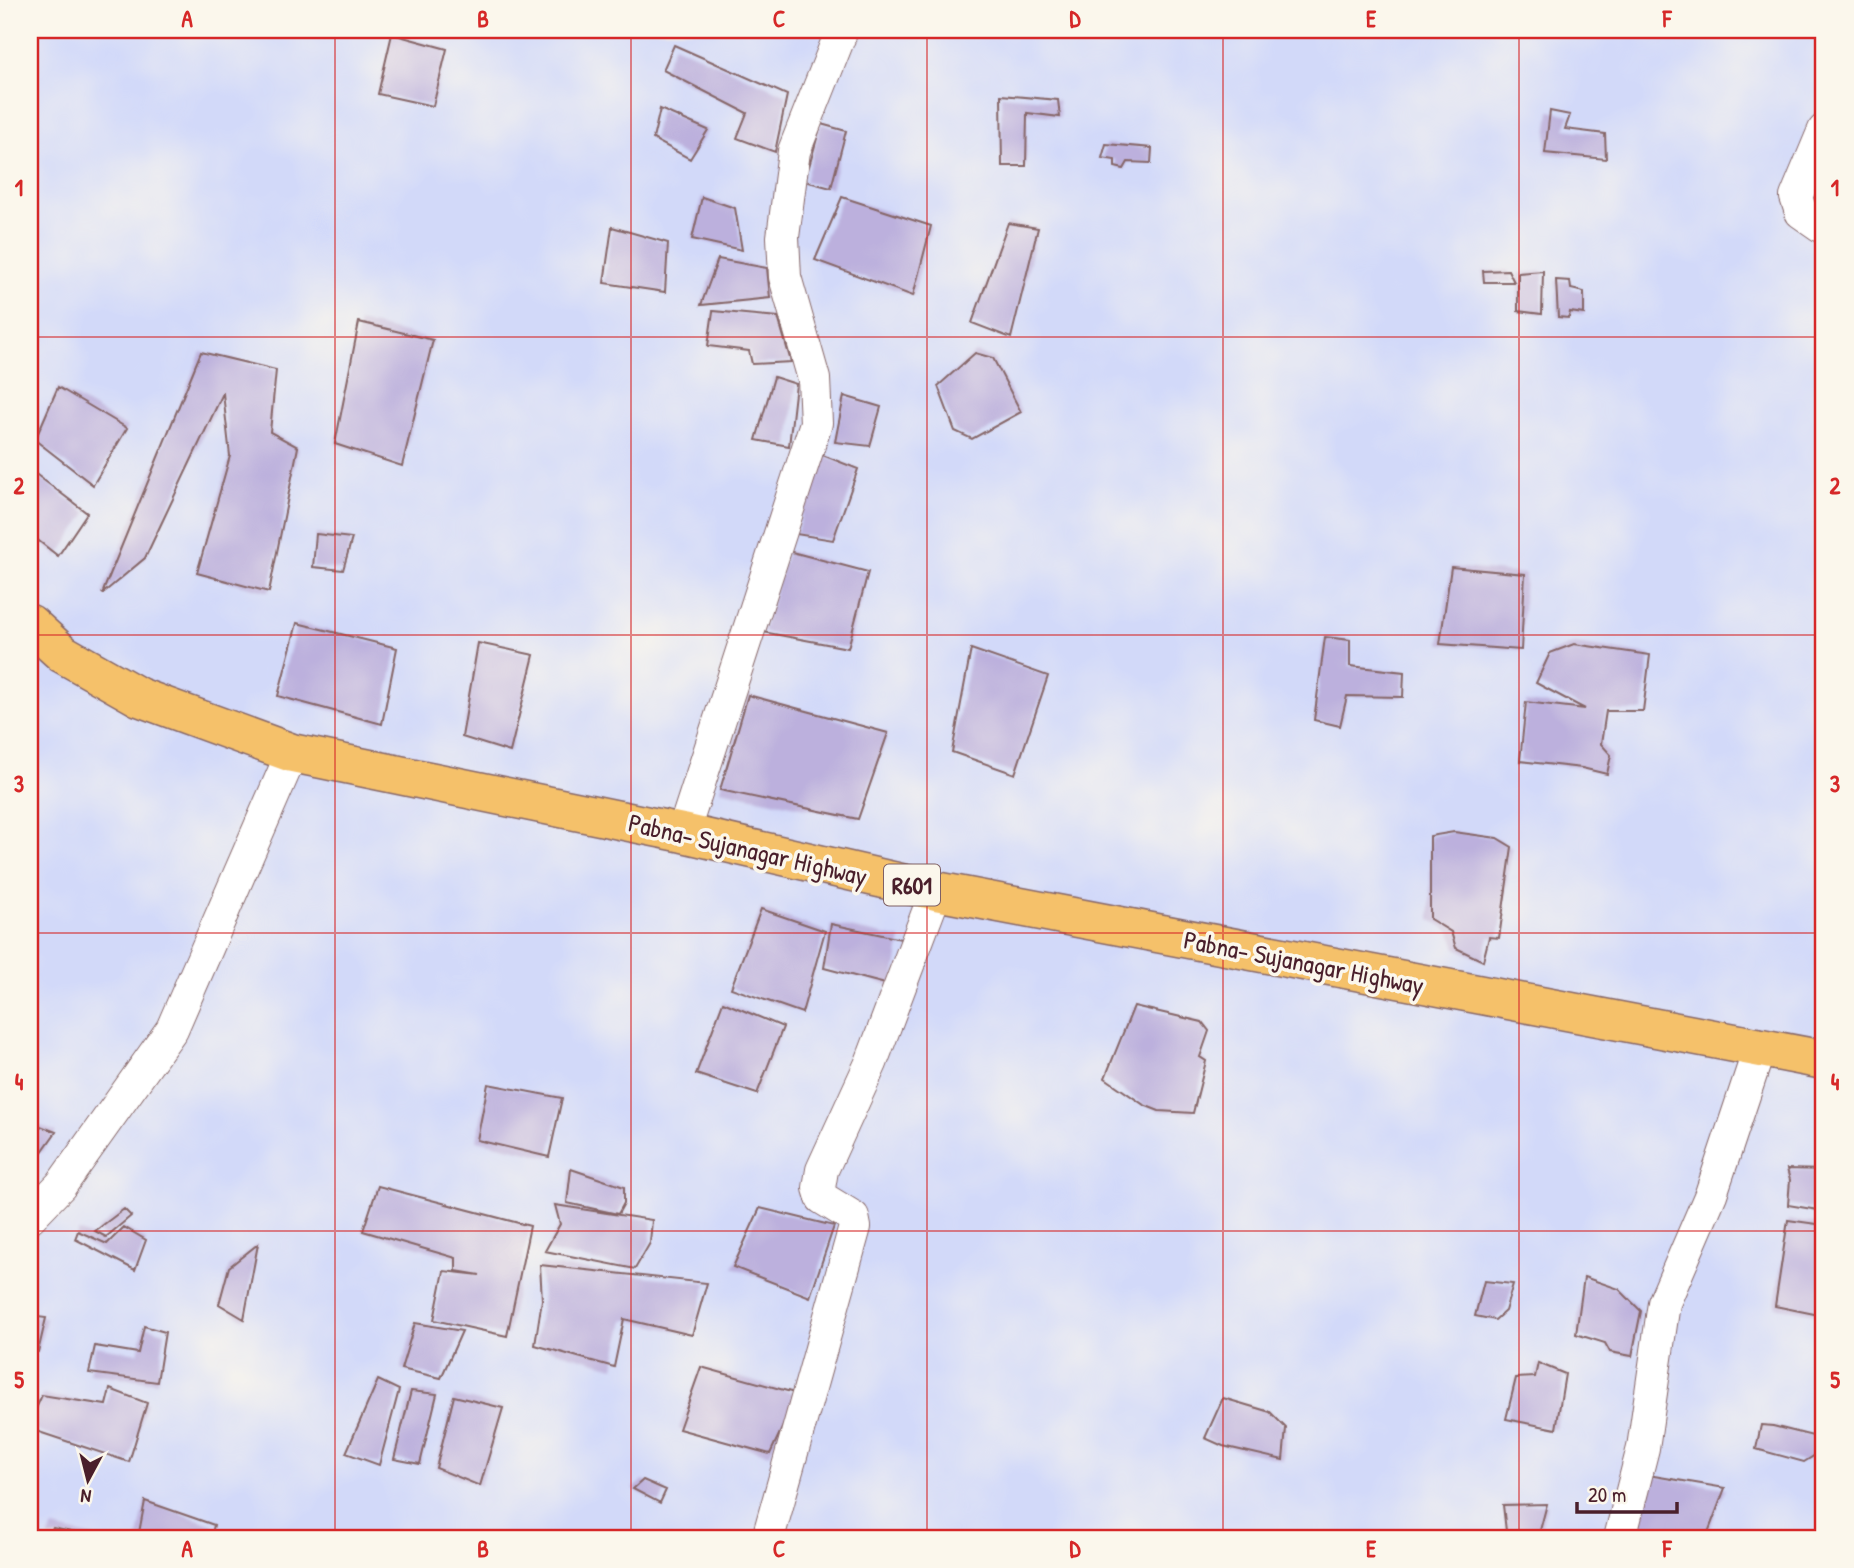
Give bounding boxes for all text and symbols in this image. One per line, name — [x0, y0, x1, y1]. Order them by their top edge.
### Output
text: A — [181, 3, 193, 34]
text: B — [477, 3, 489, 34]
text: C — [773, 3, 785, 34]
text: D — [1070, 3, 1082, 34]
text: E — [1366, 3, 1377, 34]
text: F — [1662, 3, 1673, 34]
text: 1 — [15, 172, 23, 203]
text: 1 — [1831, 172, 1839, 203]
text: 2 — [14, 470, 25, 501]
text: 2 — [1830, 470, 1841, 501]
text: 3 — [14, 768, 24, 799]
text: 3 — [1830, 768, 1840, 799]
street label: Pabna- Sujanagar Highway — [625, 805, 871, 893]
road number: R601 — [884, 864, 940, 906]
street label: Pabna- Sujanagar Highway — [1181, 922, 1427, 1002]
text: 4 — [15, 1066, 24, 1097]
text: 4 — [1831, 1066, 1840, 1097]
text: 5 — [14, 1364, 24, 1395]
text: 5 — [1830, 1364, 1840, 1395]
north arrow — [52, 1446, 122, 1516]
scale bar — [1577, 1470, 1677, 1514]
text: 20 m — [1588, 1480, 1626, 1509]
text: N — [79, 1483, 93, 1510]
text: A — [181, 1533, 193, 1564]
text: B — [477, 1533, 489, 1564]
text: C — [773, 1533, 785, 1564]
text: D — [1070, 1533, 1082, 1564]
text: E — [1366, 1533, 1377, 1564]
text: F — [1662, 1533, 1673, 1564]

